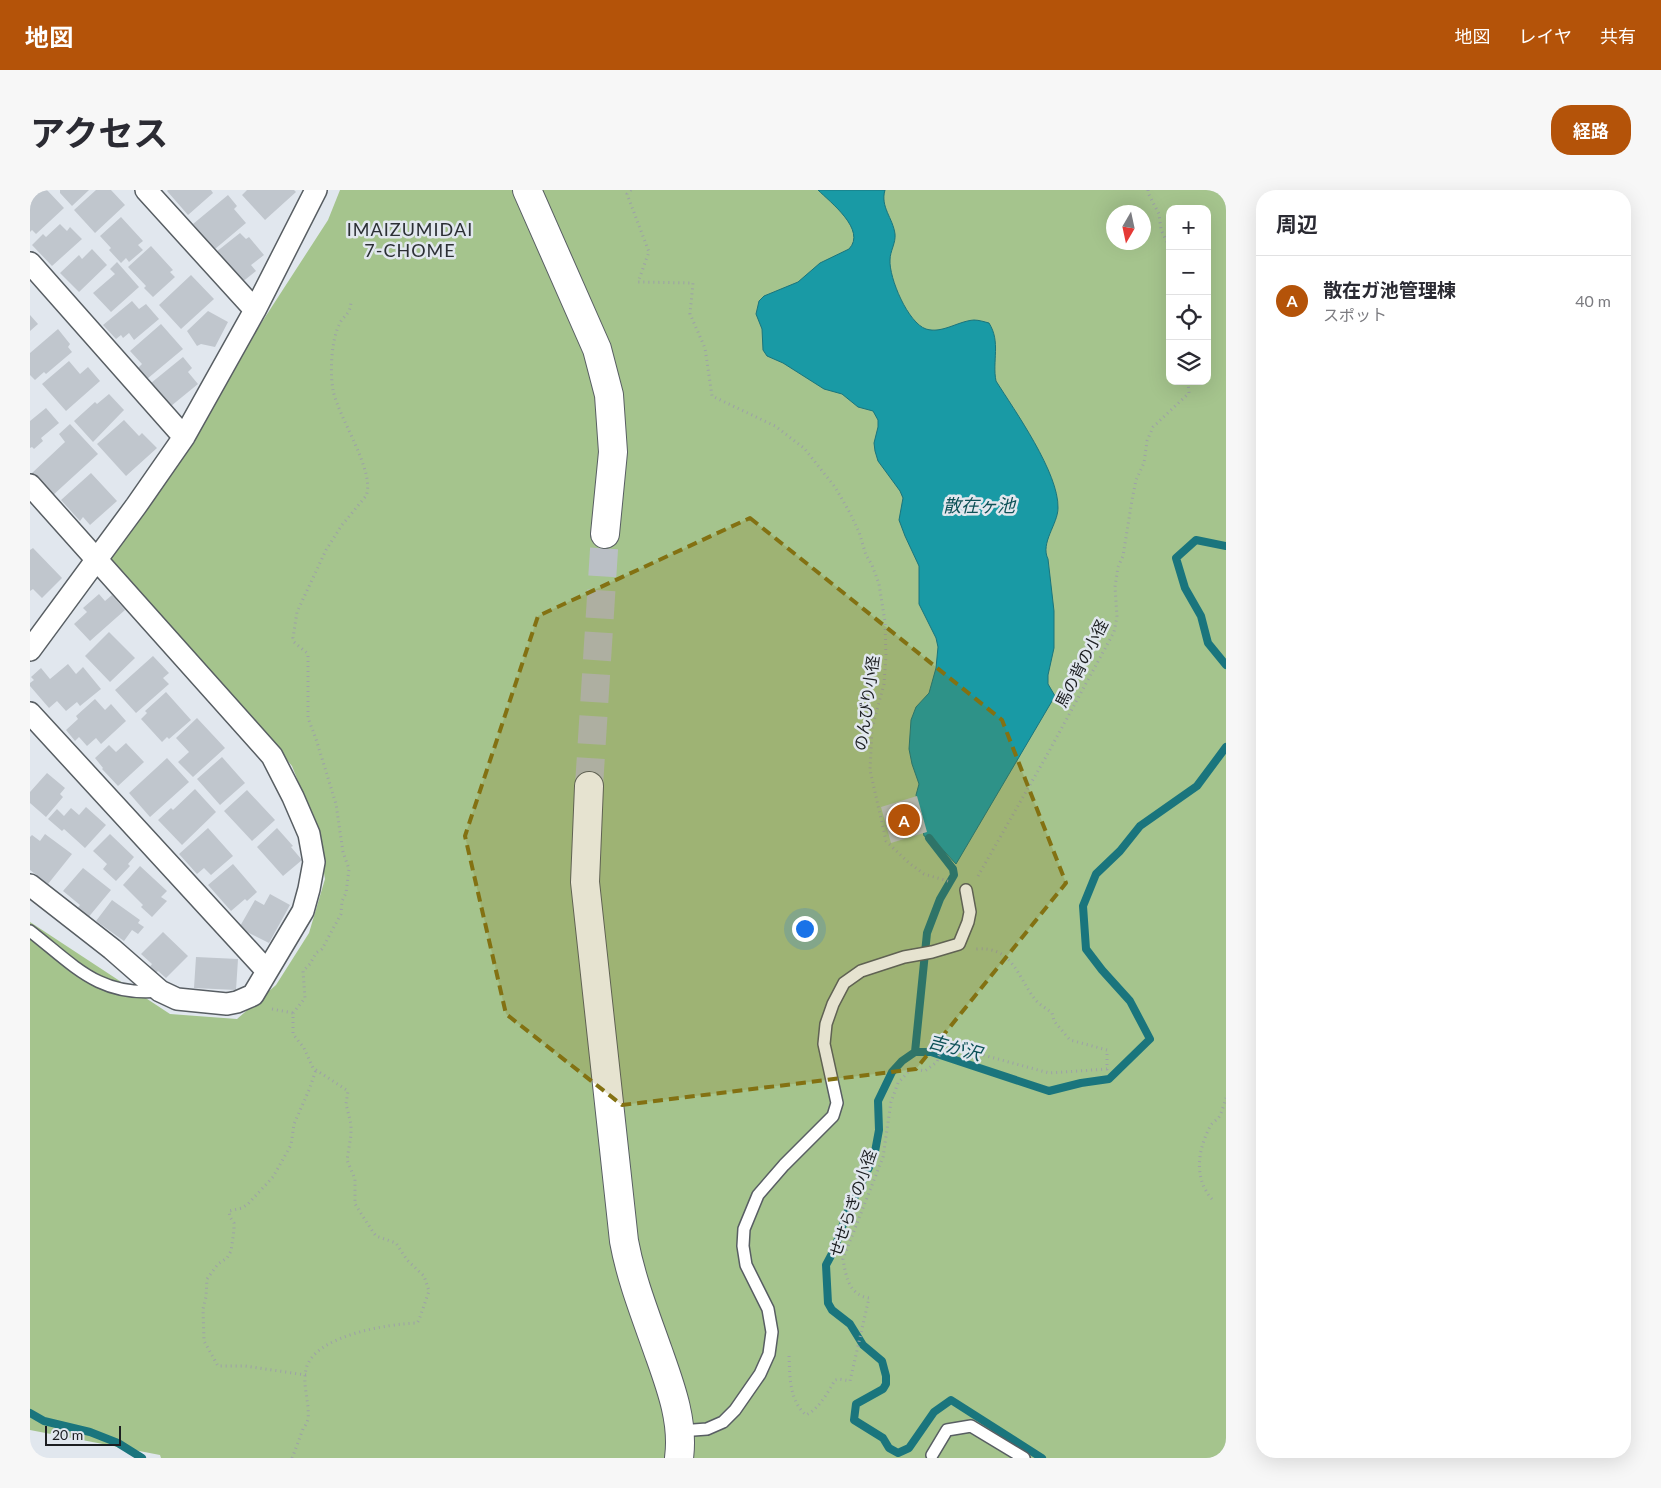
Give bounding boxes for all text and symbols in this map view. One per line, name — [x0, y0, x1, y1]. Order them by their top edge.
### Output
text: 地図 — [25, 22, 73, 51]
text: 地図 — [1455, 25, 1491, 47]
text: レイヤ — [1519, 25, 1572, 47]
text: 共有 — [1600, 25, 1636, 47]
button: 経路 — [1551, 105, 1631, 155]
text: アクセス — [30, 111, 168, 153]
north arrow — [1106, 205, 1151, 250]
map controls — [1166, 205, 1211, 385]
button: + — [1166, 205, 1211, 250]
text: 周辺 — [1276, 211, 1318, 236]
district label: IMAIZUMIDAI 7-CHOME — [347, 218, 473, 261]
button: − — [1166, 250, 1211, 295]
text: 散在ガ池管理棟 — [1323, 278, 1456, 301]
text: A — [1286, 291, 1298, 310]
text: 40 m — [1575, 291, 1611, 310]
button: locate — [1166, 295, 1211, 340]
text: スポット — [1323, 305, 1387, 324]
button: layers — [1166, 340, 1211, 385]
water label: 散在ヶ池 — [943, 494, 1017, 516]
street label: 馬の背の小径 — [1051, 616, 1111, 710]
street label: のんびり小径 — [850, 654, 882, 752]
pin: A — [888, 801, 920, 839]
your location — [792, 916, 818, 942]
water label: 吉が沢 — [926, 1029, 986, 1065]
street label: せせらぎの小径 — [825, 1147, 879, 1259]
scale bar — [45, 1423, 121, 1446]
text: 20 m — [52, 1426, 83, 1443]

